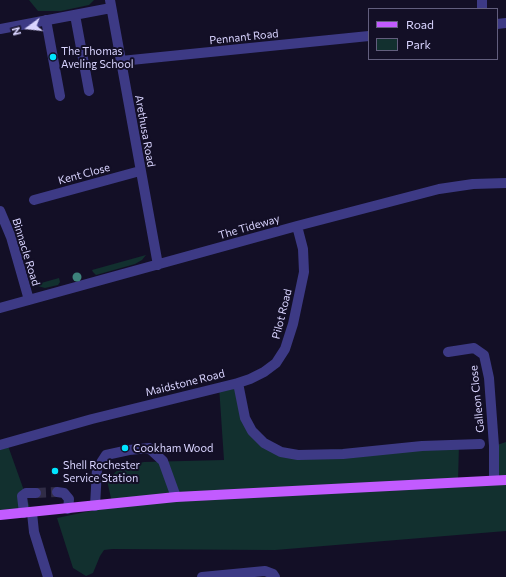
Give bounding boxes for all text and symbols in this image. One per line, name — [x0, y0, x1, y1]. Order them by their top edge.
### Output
north arrow — [8, 8, 48, 48]
legend — [368, 8, 498, 60]
text: Road — [406, 17, 434, 31]
text: N — [9, 26, 23, 37]
street label: Pennant Road — [209, 27, 279, 47]
text: Park — [406, 37, 431, 51]
place label: The Thomas Aveling School — [61, 44, 134, 70]
marker: The Thomas Aveling School — [48, 52, 58, 62]
street label: Arethusa Road — [132, 94, 158, 168]
street label: Kent Close — [57, 161, 111, 187]
street label: The Tideway — [217, 212, 281, 242]
street label: Binnacle Road — [9, 217, 43, 287]
street label: Pilot Road — [269, 288, 295, 340]
street label: Galleon Close — [467, 365, 487, 433]
street label: Maidstone Road — [144, 367, 226, 399]
place label: Cookham Wood — [133, 441, 213, 455]
marker: Cookham Wood — [120, 443, 130, 453]
place label: Shell Rochester Service Station — [63, 458, 140, 484]
marker: Shell Rochester Service Station — [50, 466, 60, 476]

